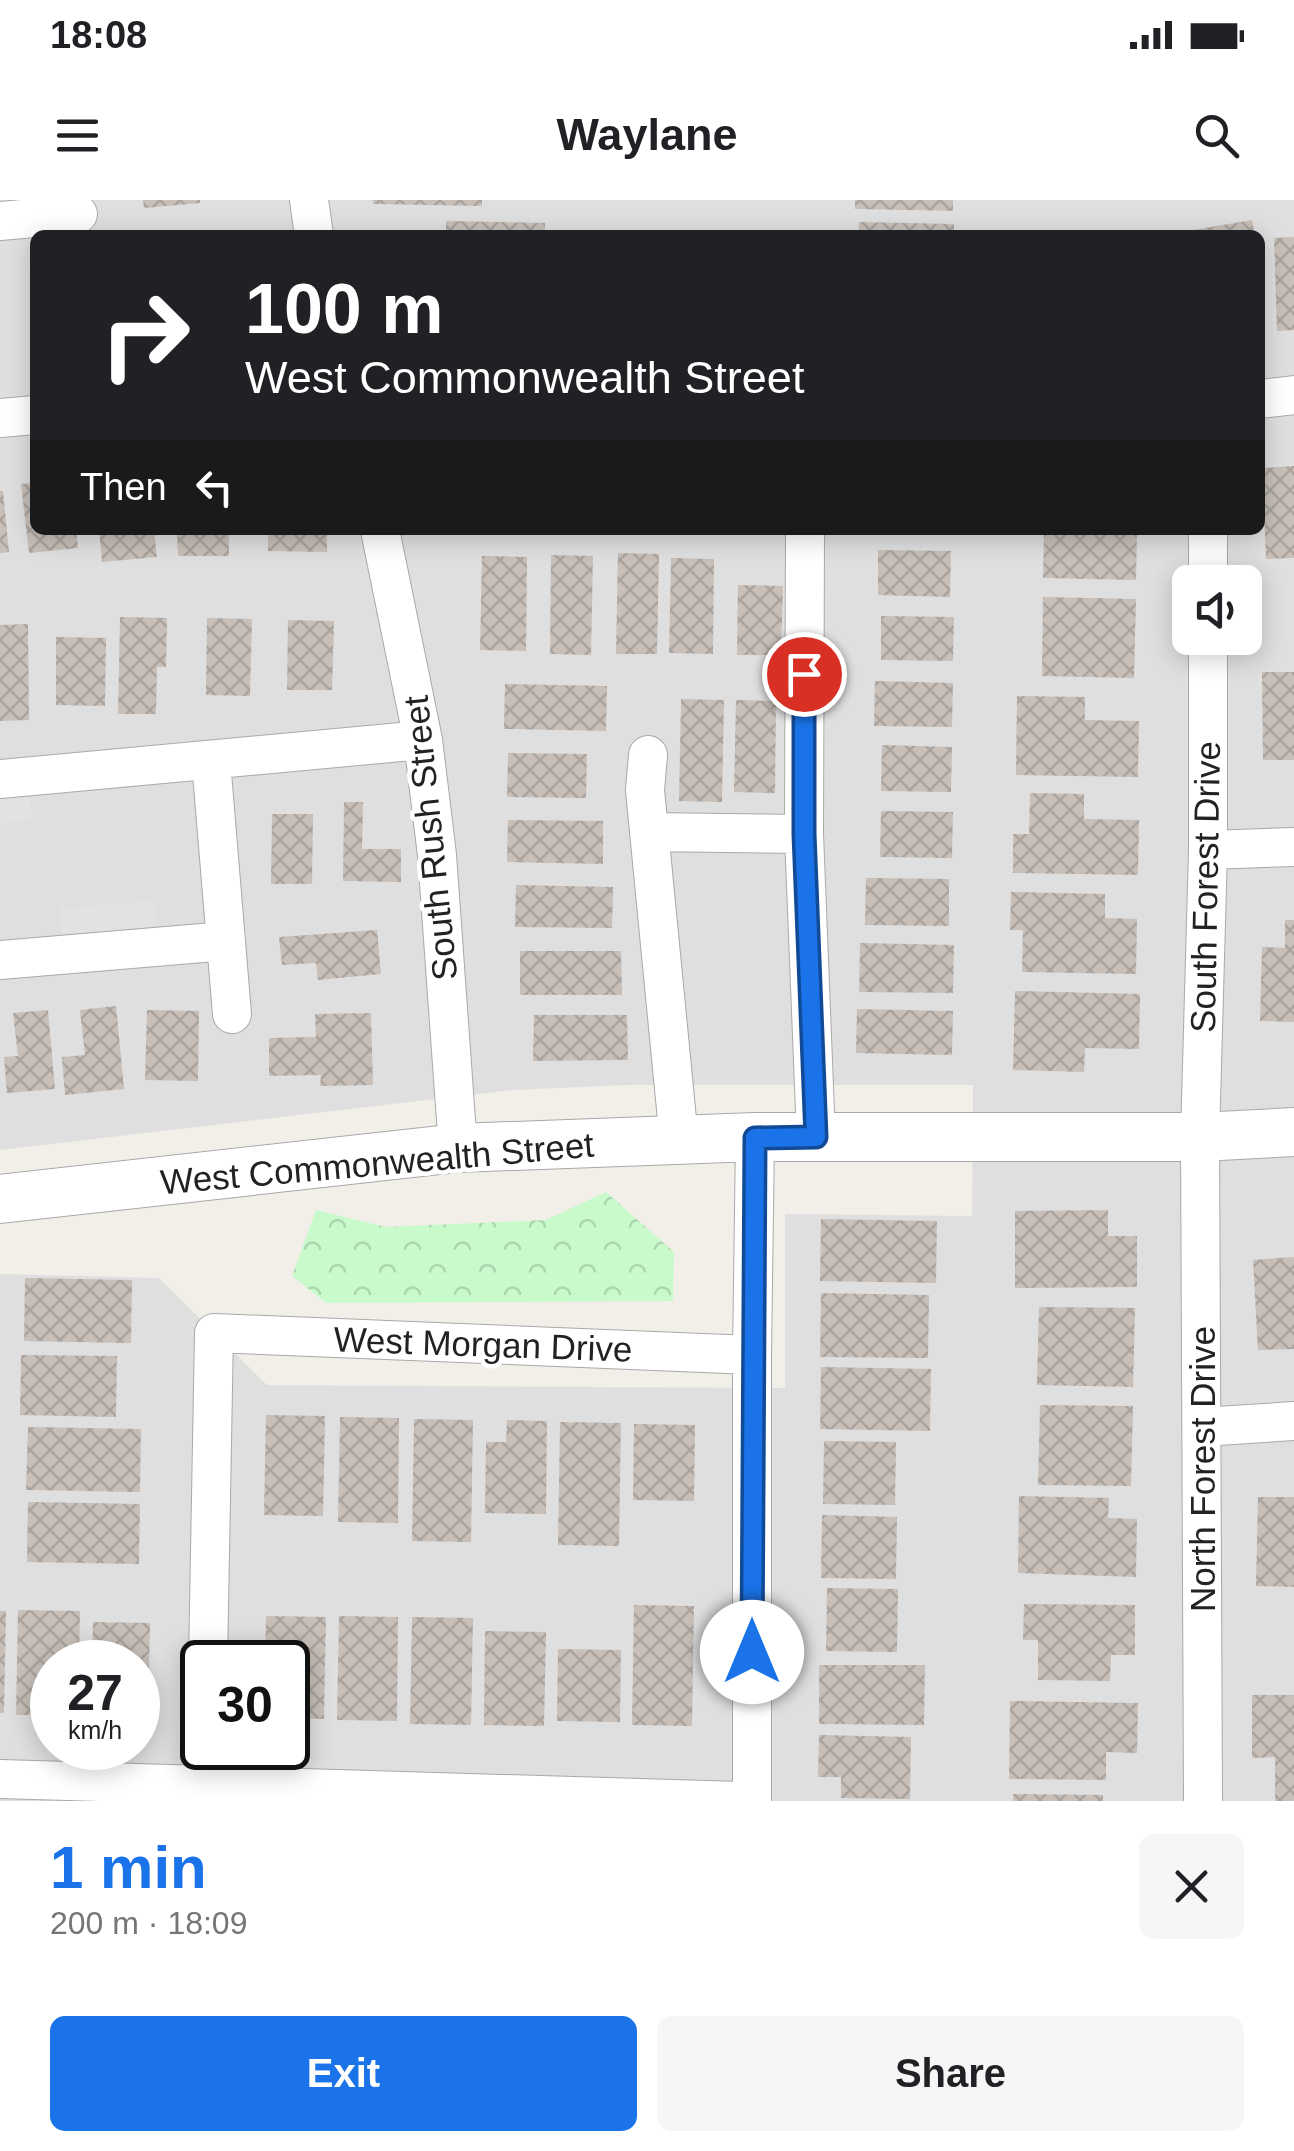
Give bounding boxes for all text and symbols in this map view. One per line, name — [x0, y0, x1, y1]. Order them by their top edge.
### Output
text: 18:08 — [50, 14, 147, 56]
icon: menu — [50, 108, 105, 163]
icon: search — [1189, 108, 1244, 163]
text: Waylane — [557, 109, 737, 160]
icon: right — [80, 270, 210, 400]
text: 100 m — [245, 270, 443, 348]
text: West Commonwealth Street — [245, 352, 804, 403]
icon: left — [187, 460, 242, 515]
text: Then — [80, 466, 167, 508]
map controls — [1172, 565, 1262, 655]
button: sound — [1172, 565, 1262, 655]
pin — [762, 632, 847, 717]
icon: arrive — [777, 647, 832, 702]
street label: South Rush Street — [396, 693, 464, 982]
street label: South Forest Drive — [1183, 741, 1227, 1033]
street label: West Commonwealth Street — [159, 1125, 596, 1201]
street label: West Morgan Drive — [333, 1319, 633, 1369]
street label: North Forest Drive — [1183, 1326, 1222, 1612]
position arrow — [700, 1600, 804, 1704]
speed limit sign: 30 — [180, 1640, 310, 1770]
text: 27 — [67, 1665, 123, 1721]
text: km/h — [68, 1716, 122, 1744]
text: 1 min — [50, 1834, 207, 1901]
button: close — [1139, 1834, 1244, 1939]
text: 200 m · 18:09 — [50, 1905, 247, 1941]
button: Exit — [50, 2016, 637, 2131]
button: Share — [657, 2016, 1244, 2131]

